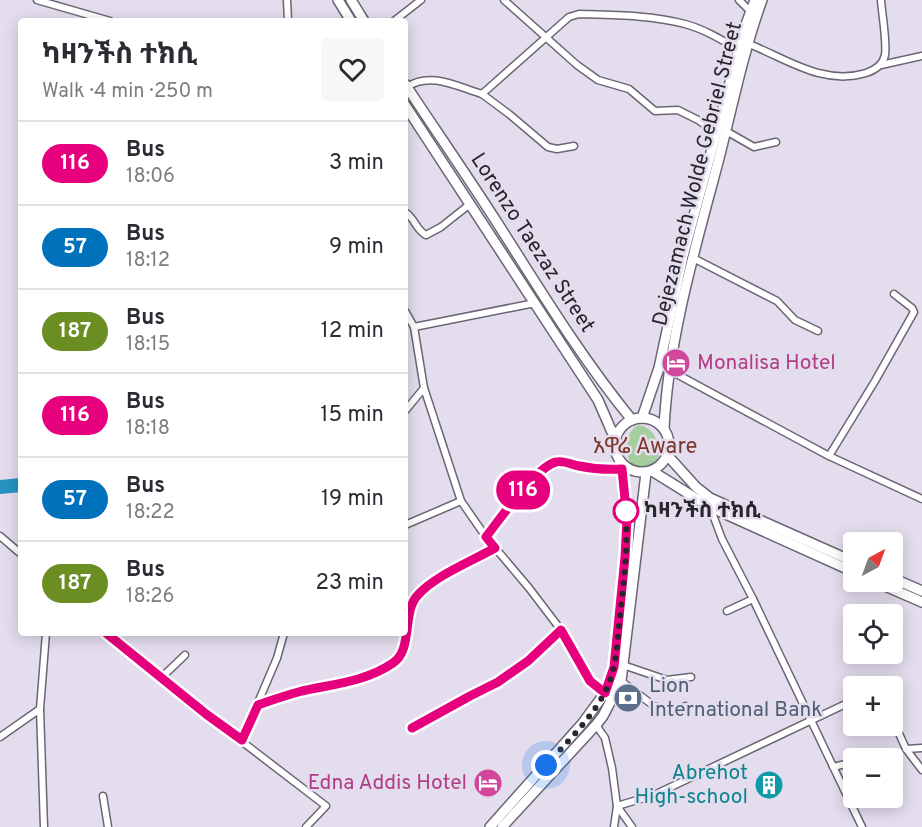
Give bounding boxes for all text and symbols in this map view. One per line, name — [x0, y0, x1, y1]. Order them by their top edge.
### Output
street label: Dejezamach Wolde Gebriel Street — [647, 19, 749, 329]
text: ካዛንችስ ተክሲ — [42, 38, 197, 74]
button: heart — [321, 38, 384, 101]
text: Walk · 4 min · 250 m — [42, 79, 213, 105]
text: Bus — [126, 137, 165, 164]
street label: Lorenzo Taezaz Street — [464, 148, 600, 338]
text: 116 — [60, 150, 90, 177]
text: 3 min — [329, 150, 384, 177]
text: 18:06 — [126, 164, 175, 190]
text: Bus — [126, 221, 165, 248]
text: 57 — [63, 234, 87, 261]
text: 9 min — [329, 234, 384, 261]
text: 18:12 — [126, 248, 170, 274]
text: Bus — [126, 305, 165, 332]
text: 187 — [59, 318, 91, 345]
text: 12 min — [321, 318, 384, 345]
text: 18:15 — [126, 332, 170, 358]
hotel icon: Monalisa Hotel — [660, 347, 692, 379]
place label: Monalisa Hotel — [697, 350, 836, 377]
text: Bus — [126, 389, 165, 416]
text: 116 — [60, 402, 90, 429]
text: 15 min — [320, 402, 384, 429]
text: 18:18 — [126, 416, 170, 442]
district label: አዋሬ Aware — [593, 434, 697, 461]
line badge: 116 — [488, 470, 558, 510]
text: Bus — [126, 473, 165, 500]
text: 116 — [508, 477, 538, 504]
text: 57 — [63, 486, 87, 513]
text: 19 min — [321, 486, 384, 513]
marker: ካዛንችስ ተክሲ — [613, 498, 639, 524]
place label: ካዛንችስ ተክሲ — [644, 498, 761, 525]
text: 18:22 — [126, 500, 175, 526]
north arrow — [843, 532, 903, 592]
map controls — [843, 532, 903, 808]
text: Bus — [126, 557, 165, 584]
text: 187 — [59, 570, 91, 597]
text: 23 min — [316, 570, 384, 597]
text: 18:26 — [126, 584, 174, 610]
button: locate — [843, 604, 903, 664]
place label: Lion International Bank — [649, 673, 823, 724]
button: + — [843, 676, 903, 736]
bank icon: Lion International Bank — [612, 682, 644, 714]
button: − — [843, 748, 903, 808]
your location — [531, 750, 561, 780]
place label: Abrehot High-school — [634, 760, 748, 811]
hotel icon: Edna Addis Hotel — [472, 767, 504, 799]
building icon: Abrehot High-school — [753, 769, 785, 801]
place label: Edna Addis Hotel — [308, 770, 467, 797]

